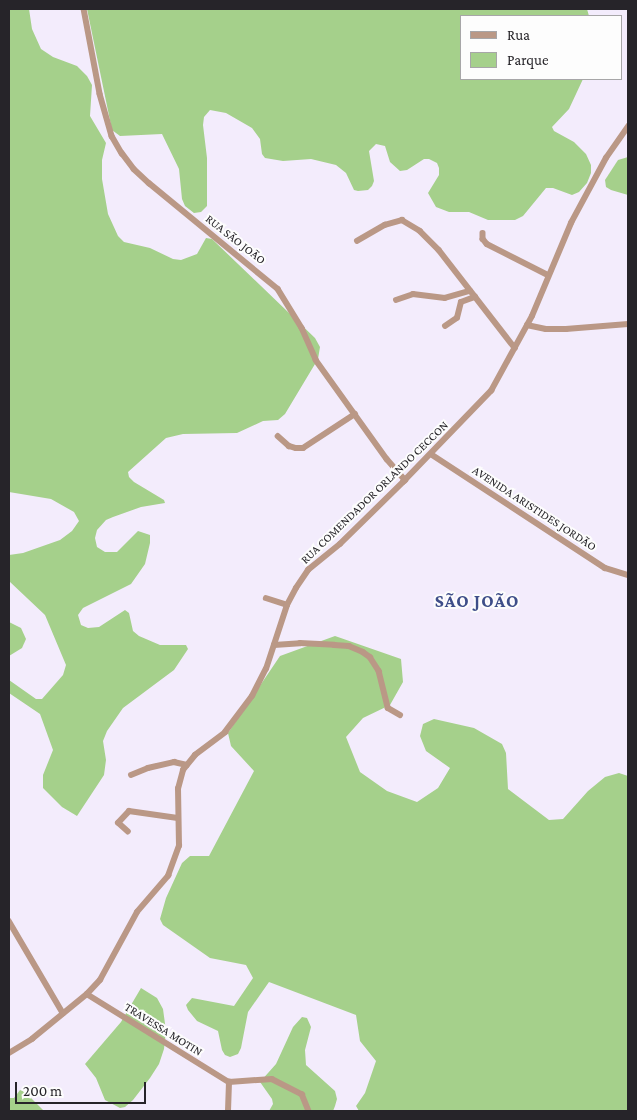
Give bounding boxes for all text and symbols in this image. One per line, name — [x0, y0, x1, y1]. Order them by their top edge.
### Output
legend — [460, 15, 622, 80]
text: Rua — [507, 27, 530, 43]
text: Parque — [507, 52, 548, 68]
street label: RUA SÃO JOÃO — [202, 212, 268, 268]
street label: RUA COMENDADOR ORLANDO CECCON — [298, 419, 452, 567]
street label: AVENIDA ARISTIDES JORDÃO — [469, 464, 599, 554]
district label: SÃO JOÃO — [434, 590, 520, 612]
street label: TRAVESSA MOTIN — [121, 1000, 205, 1060]
scale bar — [18, 1072, 149, 1104]
text: 200 m — [23, 1083, 62, 1099]

